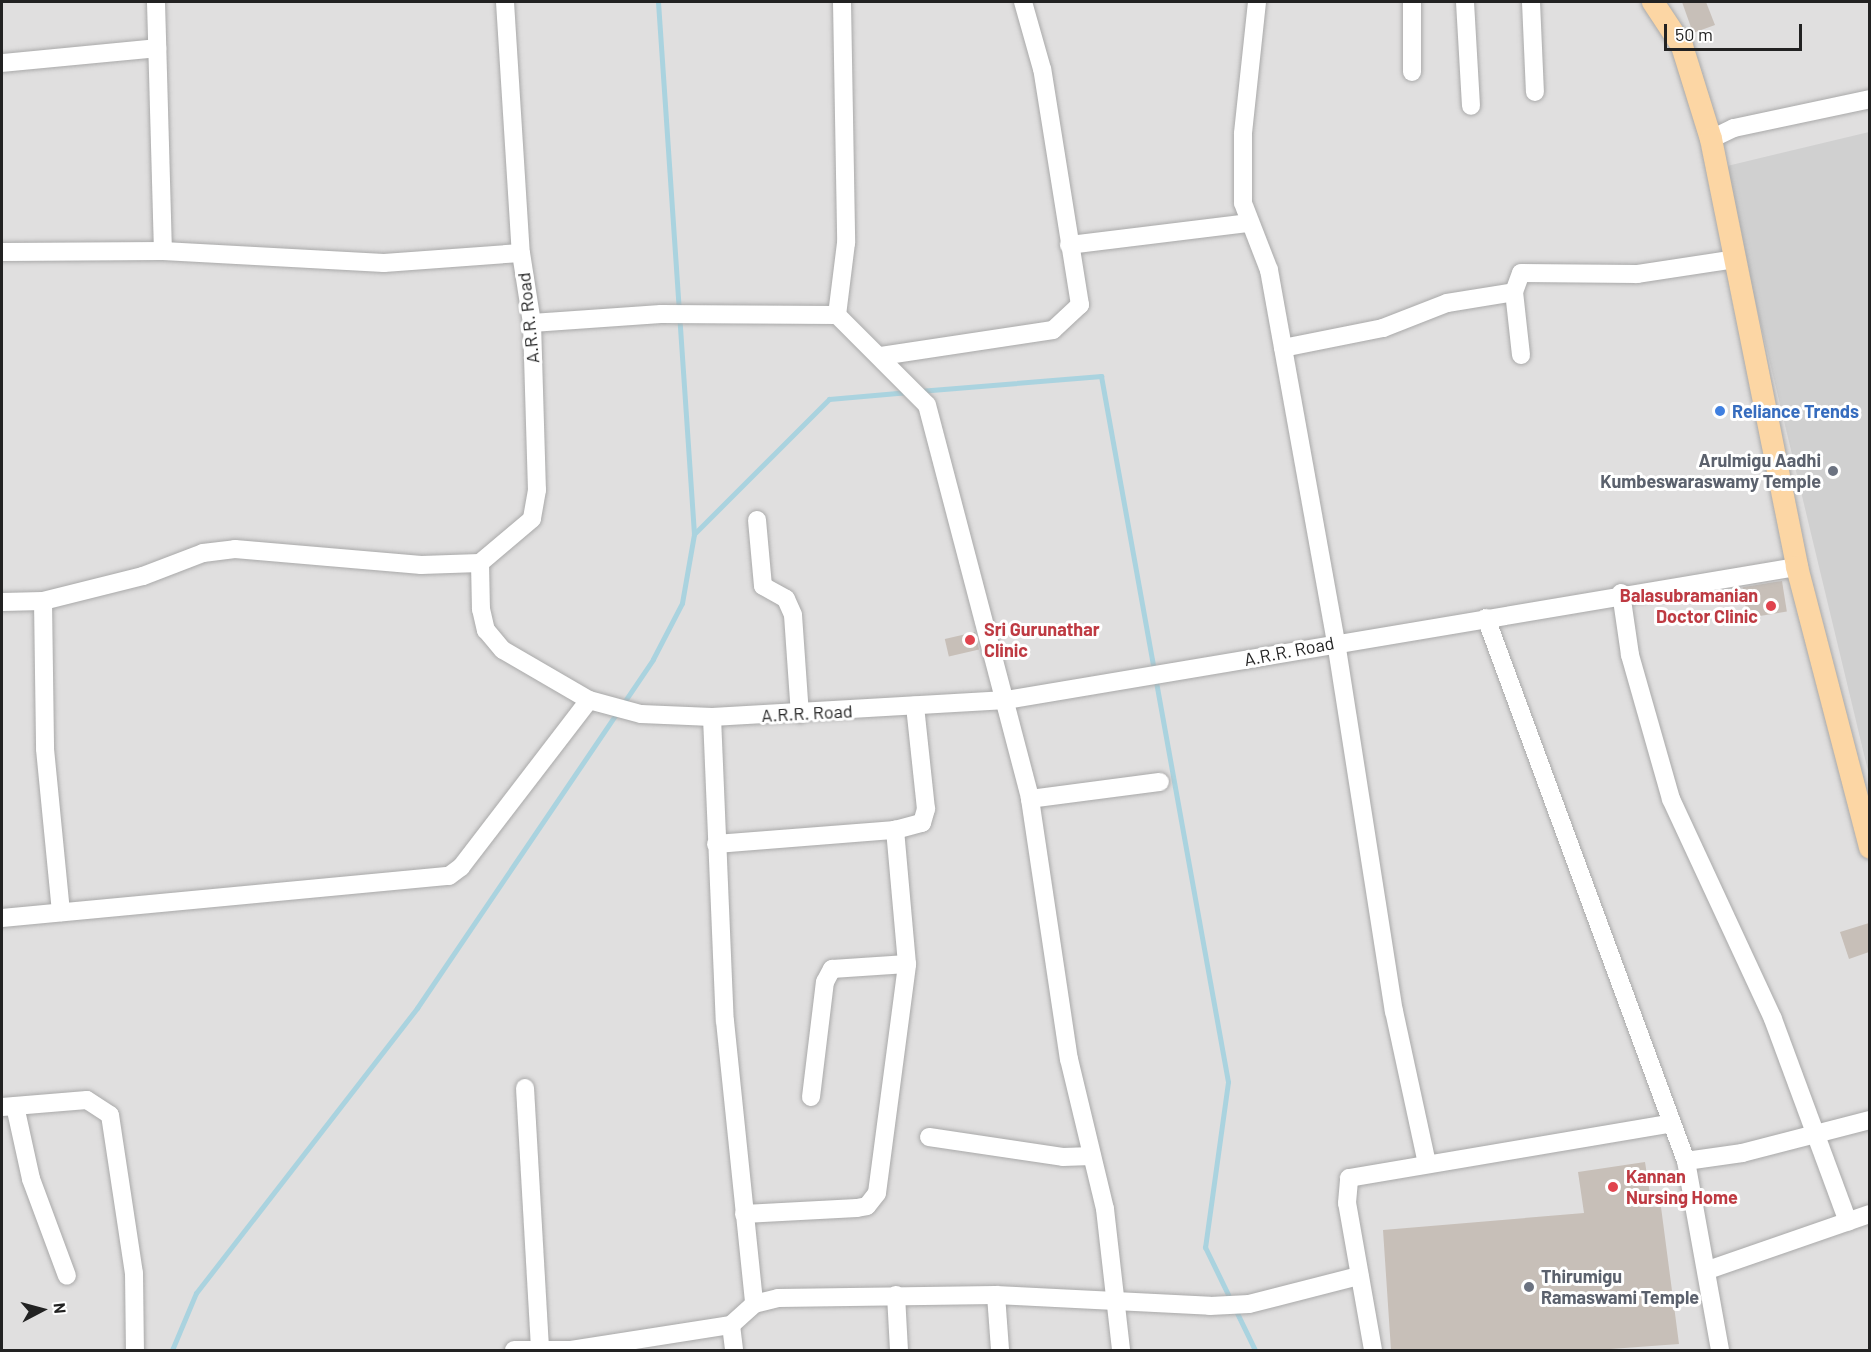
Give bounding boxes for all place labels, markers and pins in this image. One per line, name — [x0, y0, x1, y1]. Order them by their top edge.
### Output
place label: Reliance Trends — [1732, 400, 1859, 422]
marker: Reliance Trends — [1713, 404, 1727, 418]
place label: Arulmigu Aadhi Kumbeswaraswamy Temple — [1600, 450, 1821, 492]
marker: Arulmigu Aadhi Kumbeswaraswamy Temple — [1826, 464, 1840, 478]
place label: Balasubramanian Doctor Clinic — [1620, 585, 1758, 628]
marker: Balasubramanian Doctor Clinic — [1762, 597, 1780, 615]
place label: Sri Gurunathar Clinic — [984, 619, 1100, 662]
marker: Sri Gurunathar Clinic — [961, 631, 979, 649]
place label: Kannan Nursing Home — [1626, 1166, 1738, 1208]
marker: Kannan Nursing Home — [1604, 1178, 1622, 1196]
place label: Thirumigu Ramaswami Temple — [1541, 1266, 1699, 1308]
marker: Thirumigu Ramaswami Temple — [1522, 1280, 1536, 1294]

